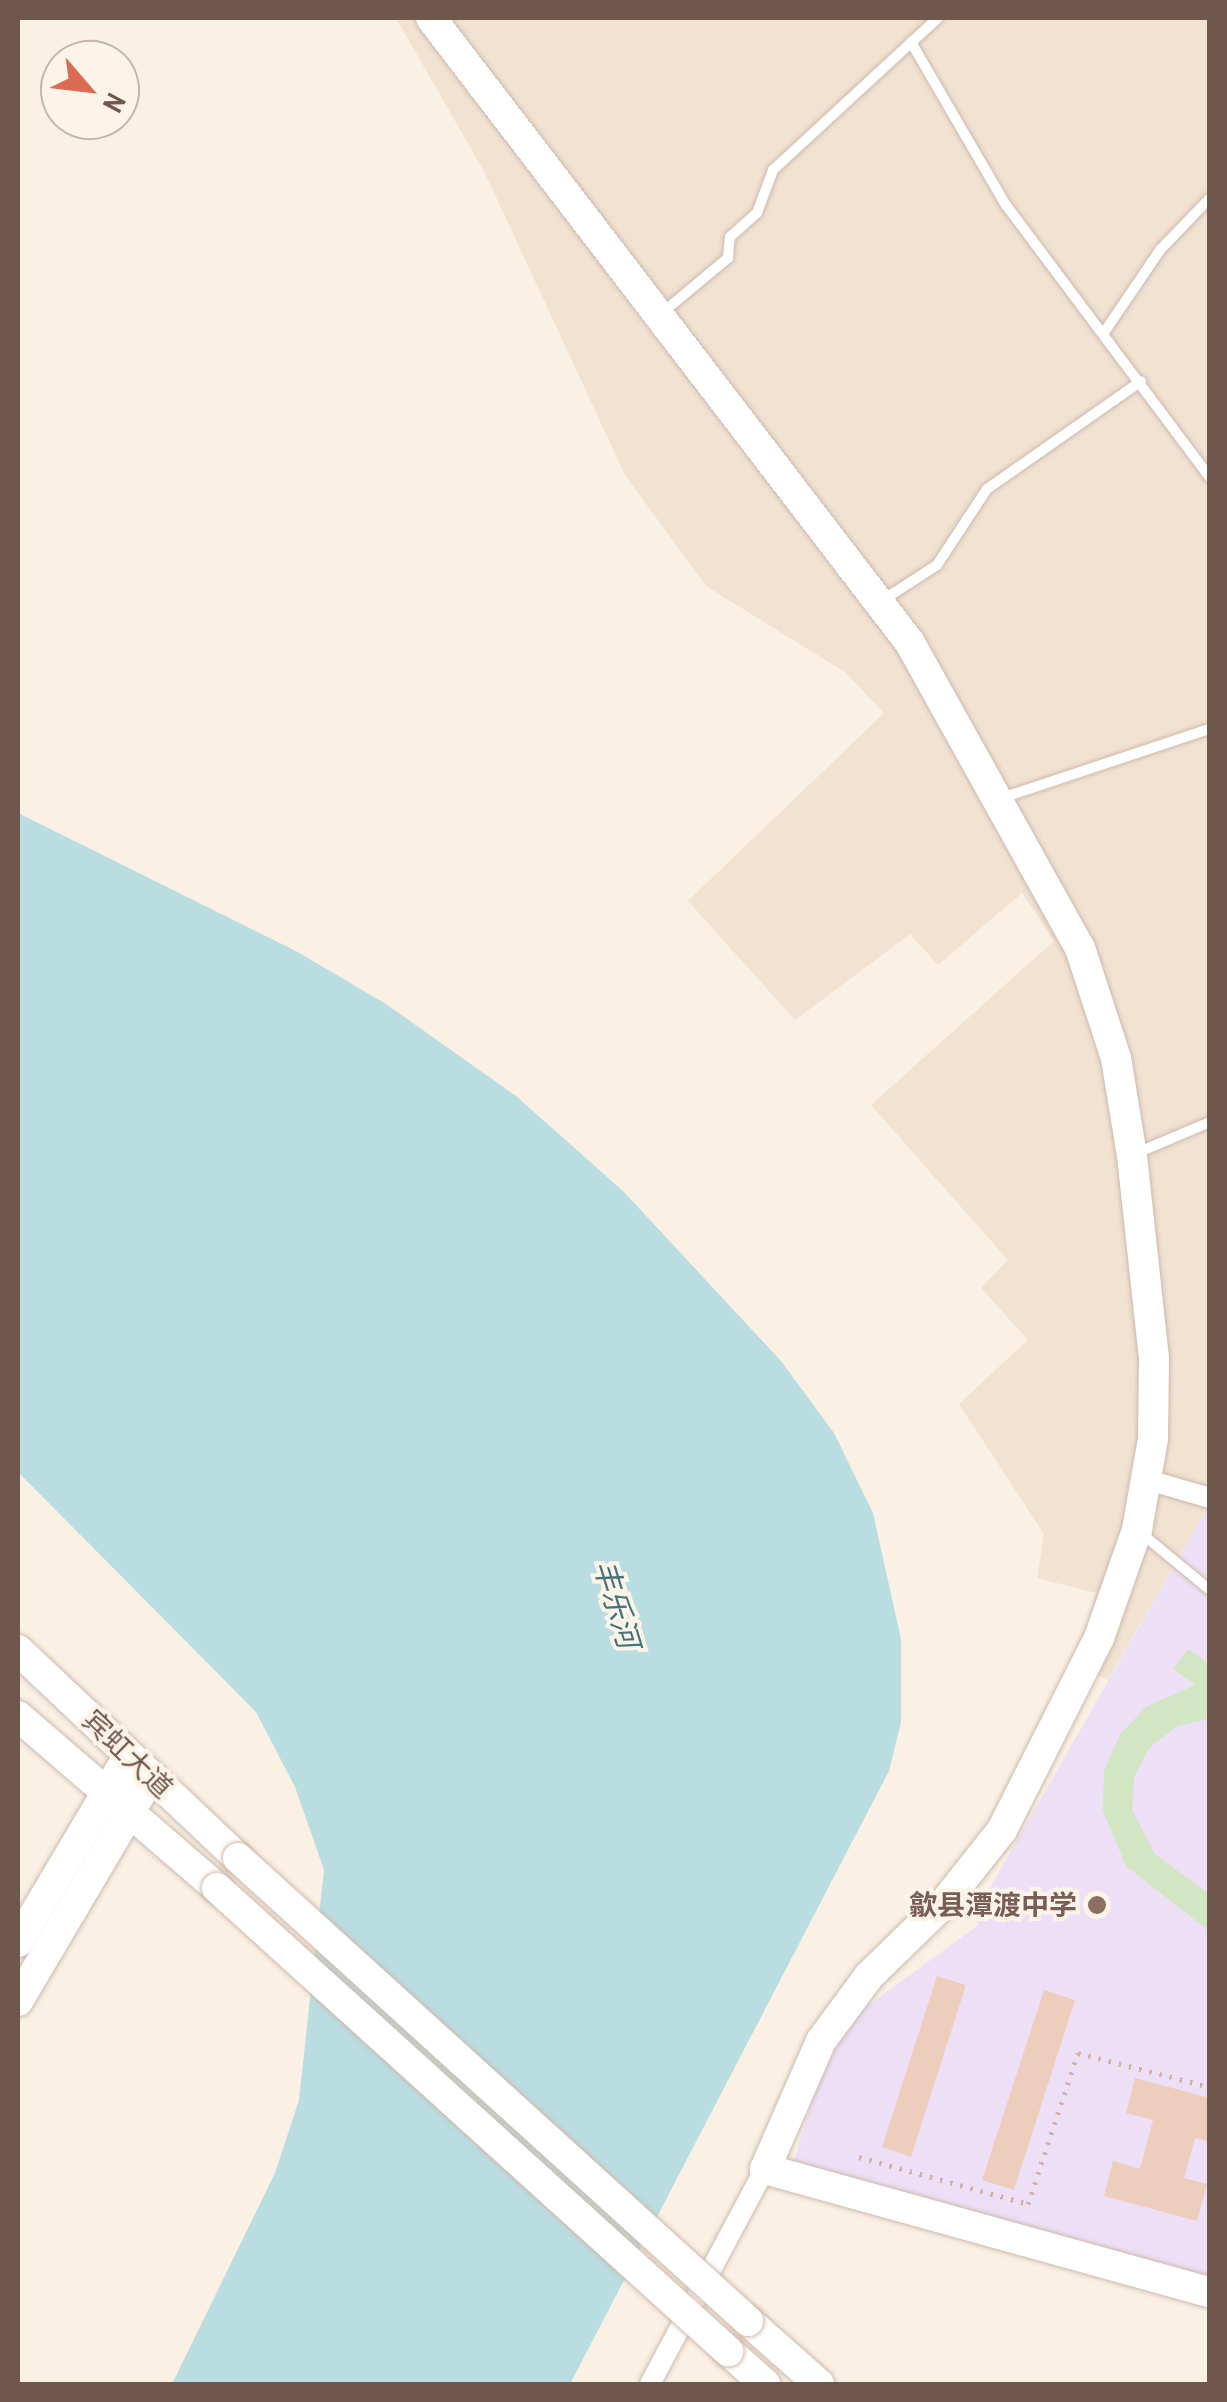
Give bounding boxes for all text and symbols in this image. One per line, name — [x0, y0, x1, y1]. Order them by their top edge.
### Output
north arrow — [40, 40, 140, 140]
text: N — [94, 87, 135, 119]
water label: 丰乐河 — [587, 1556, 647, 1652]
street label: 宾虹大道 — [76, 1703, 180, 1805]
place label: 歙县潭渡中学 — [909, 1888, 1077, 1922]
marker: 歙县潭渡中学 — [1086, 1894, 1108, 1916]

